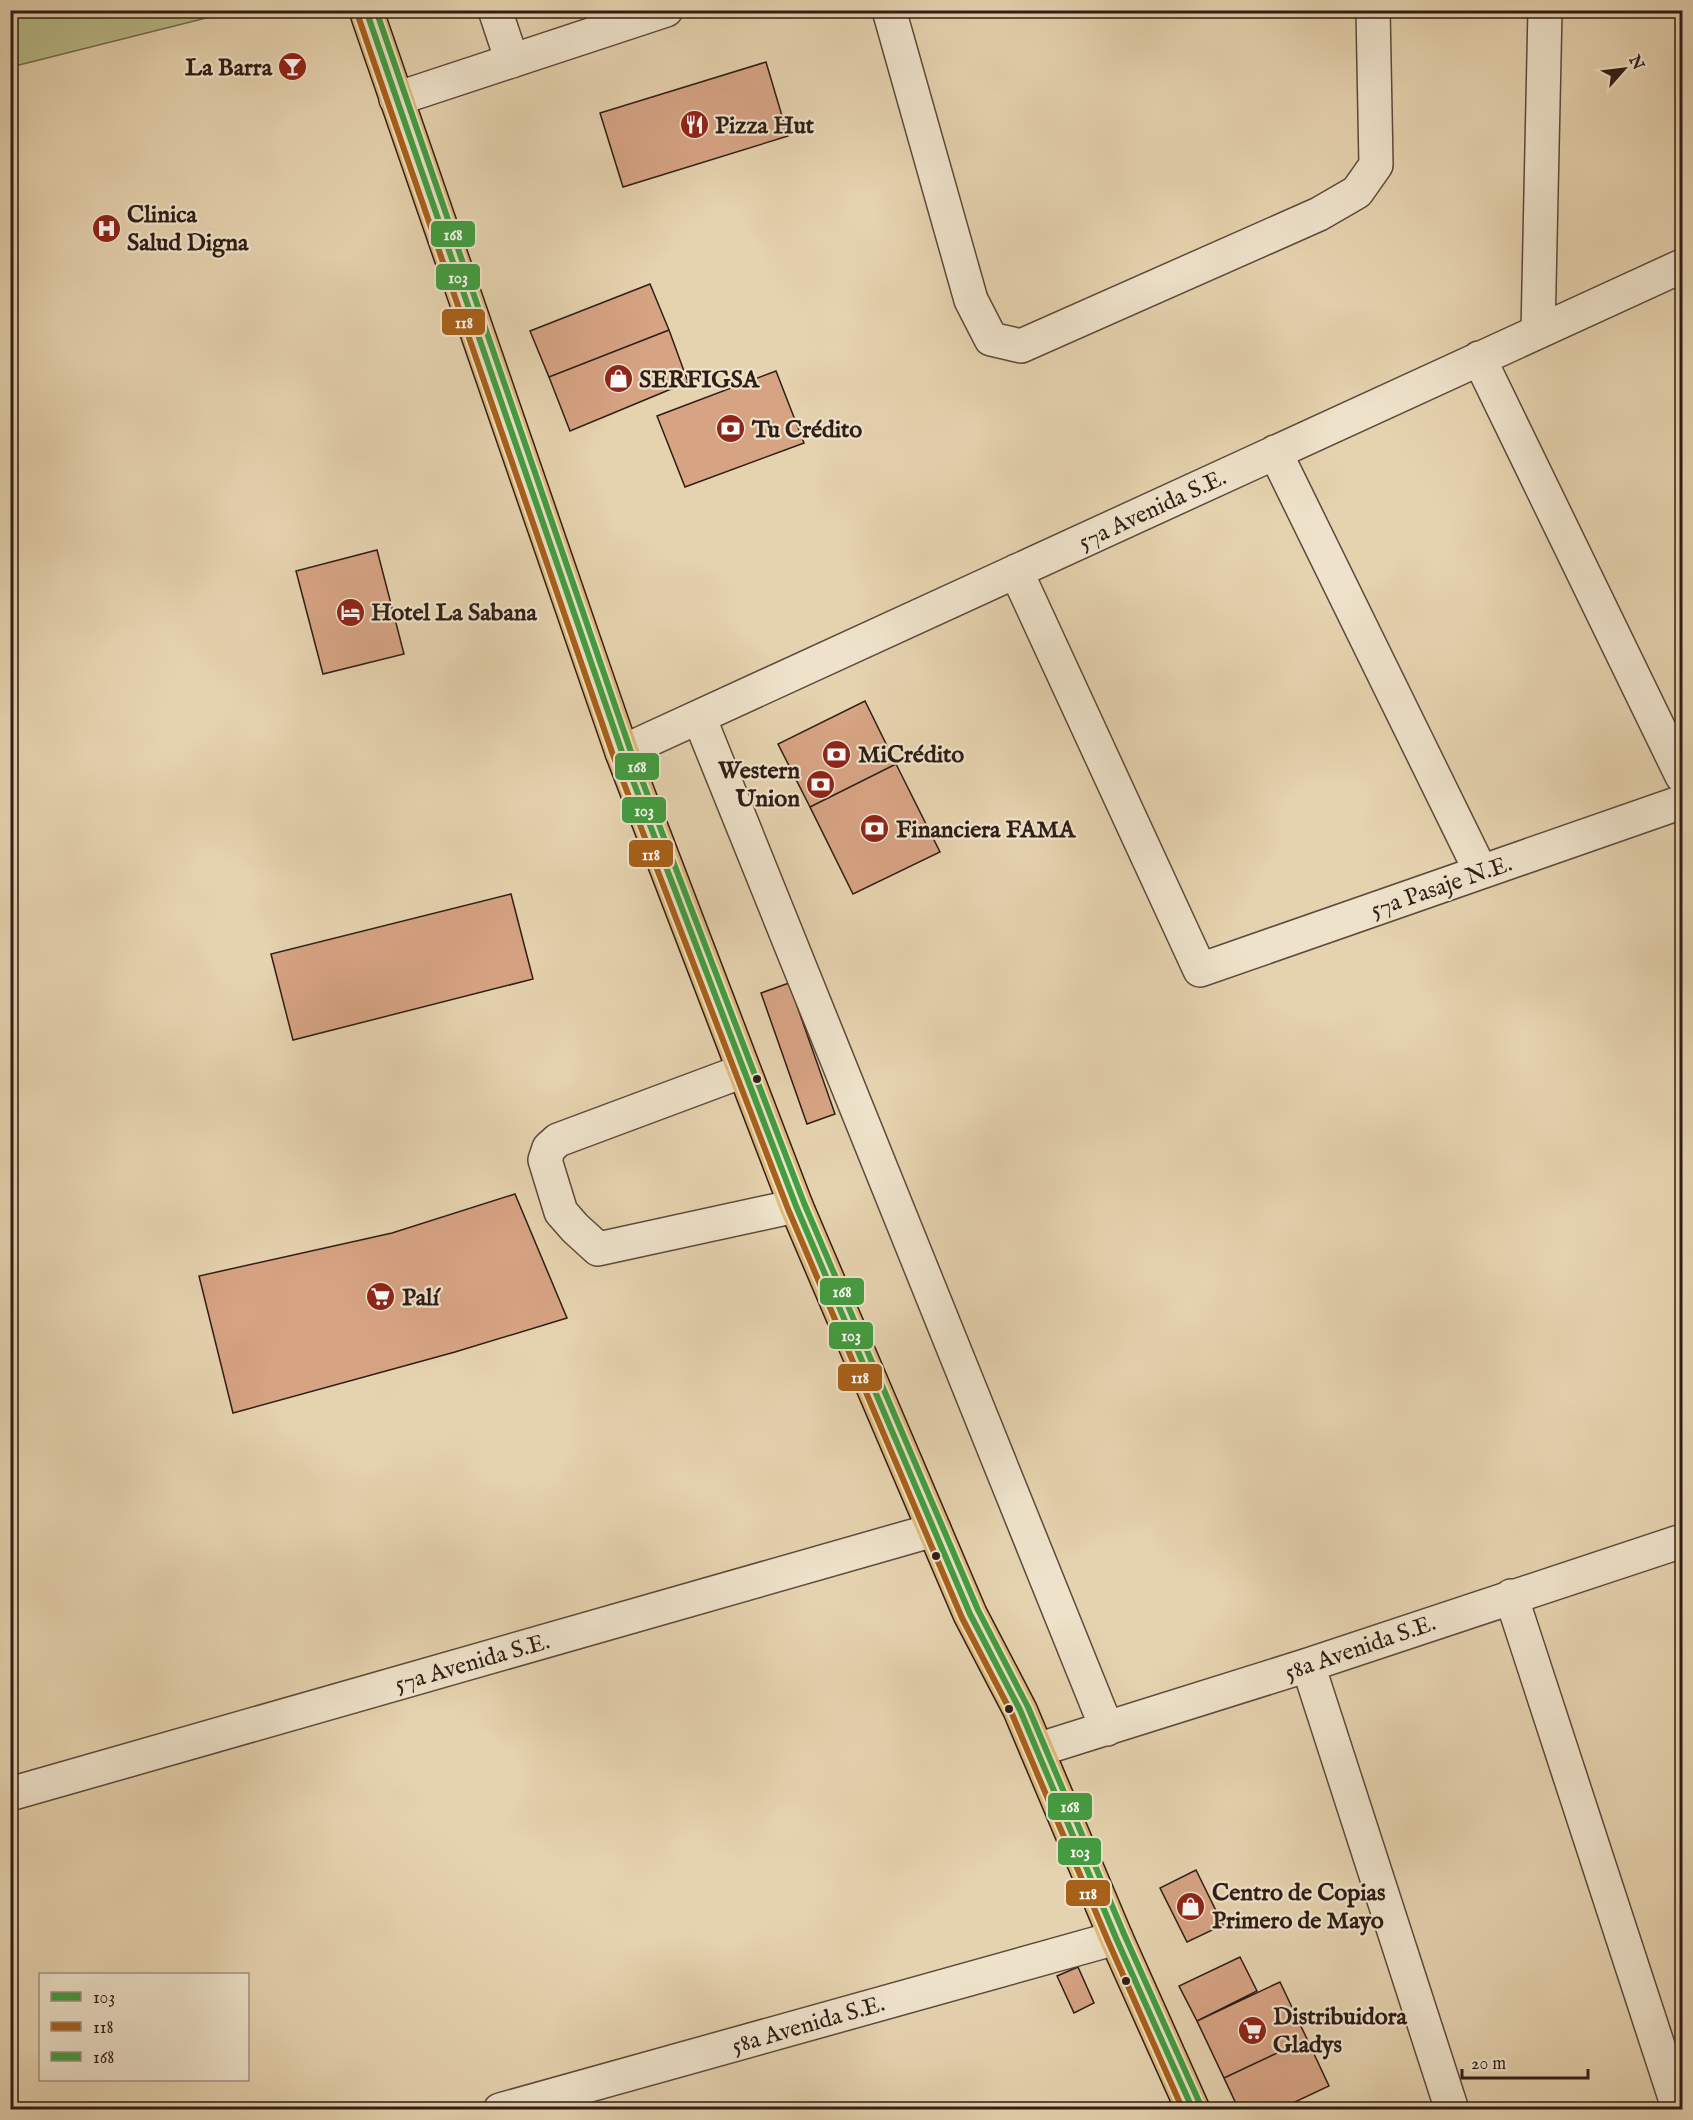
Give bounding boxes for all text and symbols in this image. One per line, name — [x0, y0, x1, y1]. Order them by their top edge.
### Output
north arrow — [1594, 39, 1654, 99]
bar icon: La Barra — [277, 51, 309, 83]
text: N — [1623, 51, 1648, 74]
place label: La Barra — [185, 53, 273, 84]
restaurant icon: Pizza Hut — [678, 109, 710, 141]
place label: Pizza Hut — [715, 111, 815, 142]
place label: Clinica Salud Digna — [127, 200, 249, 259]
hospital icon: Clinica Salud Digna — [90, 212, 122, 244]
line badge: 168 — [430, 220, 476, 248]
text: 168 — [444, 226, 462, 246]
line badge: 103 — [435, 263, 481, 291]
text: 103 — [448, 269, 468, 289]
line badge: 118 — [441, 308, 486, 336]
text: 118 — [455, 314, 473, 334]
shop icon: SERFIGSA — [602, 363, 634, 395]
place label: SERFIGSA — [639, 365, 761, 396]
bank icon: Tu Crédito — [715, 413, 747, 445]
place label: Tu Crédito — [751, 415, 862, 446]
street label: 57a Avenida S.E. — [1074, 463, 1231, 558]
hotel icon: Hotel La Sabana — [334, 596, 366, 628]
place label: Hotel La Sabana — [371, 598, 538, 629]
bank icon: MiCrédito — [821, 738, 853, 770]
place label: MiCrédito — [858, 740, 964, 771]
line badge: 168 — [614, 752, 660, 781]
place label: Western Union — [717, 756, 800, 815]
text: 168 — [628, 758, 646, 778]
bank icon: Western Union — [805, 768, 837, 800]
line badge: 103 — [621, 796, 667, 824]
text: 103 — [634, 802, 654, 822]
bank icon: Financiera FAMA — [859, 813, 891, 845]
place label: Financiera FAMA — [896, 815, 1077, 846]
line badge: 118 — [628, 839, 674, 868]
text: 118 — [642, 846, 660, 866]
street label: 57a Pasaje N.E. — [1367, 849, 1516, 926]
unlabelled marker — [751, 1073, 763, 1085]
line badge: 168 — [819, 1277, 865, 1306]
supermarket icon: Palí — [365, 1281, 397, 1313]
place label: Palí — [402, 1283, 442, 1314]
text: 168 — [833, 1283, 851, 1303]
line badge: 103 — [828, 1321, 874, 1350]
text: 103 — [841, 1327, 861, 1347]
line badge: 118 — [837, 1363, 883, 1392]
text: 118 — [851, 1369, 869, 1389]
unlabelled marker — [930, 1550, 942, 1562]
street label: 58a Avenida S.E. — [1281, 1608, 1440, 1689]
street label: 57a Avenida S.E. — [391, 1627, 553, 1700]
unlabelled marker — [1003, 1703, 1015, 1715]
line badge: 168 — [1047, 1792, 1093, 1821]
text: 168 — [1061, 1798, 1079, 1818]
line badge: 103 — [1057, 1837, 1102, 1866]
text: 103 — [1070, 1843, 1090, 1863]
place label: Centro de Copias Primero de Mayo — [1212, 1878, 1386, 1937]
line badge: 118 — [1065, 1879, 1111, 1907]
text: 118 — [1079, 1885, 1097, 1905]
shop icon: Centro de Copias Primero de Mayo — [1175, 1890, 1207, 1922]
legend — [39, 1973, 249, 2081]
unlabelled marker — [1120, 1975, 1132, 1987]
text: 103 — [93, 1987, 115, 2010]
street label: 58a Avenida S.E. — [728, 1989, 888, 2062]
place label: Distribuidora Gladys — [1273, 2002, 1407, 2061]
supermarket icon: Distribuidora Gladys — [1236, 2014, 1268, 2046]
text: 118 — [93, 2017, 113, 2040]
scale bar — [1462, 2042, 1588, 2080]
text: 168 — [93, 2047, 114, 2070]
text: 20 m — [1471, 2053, 1506, 2076]

